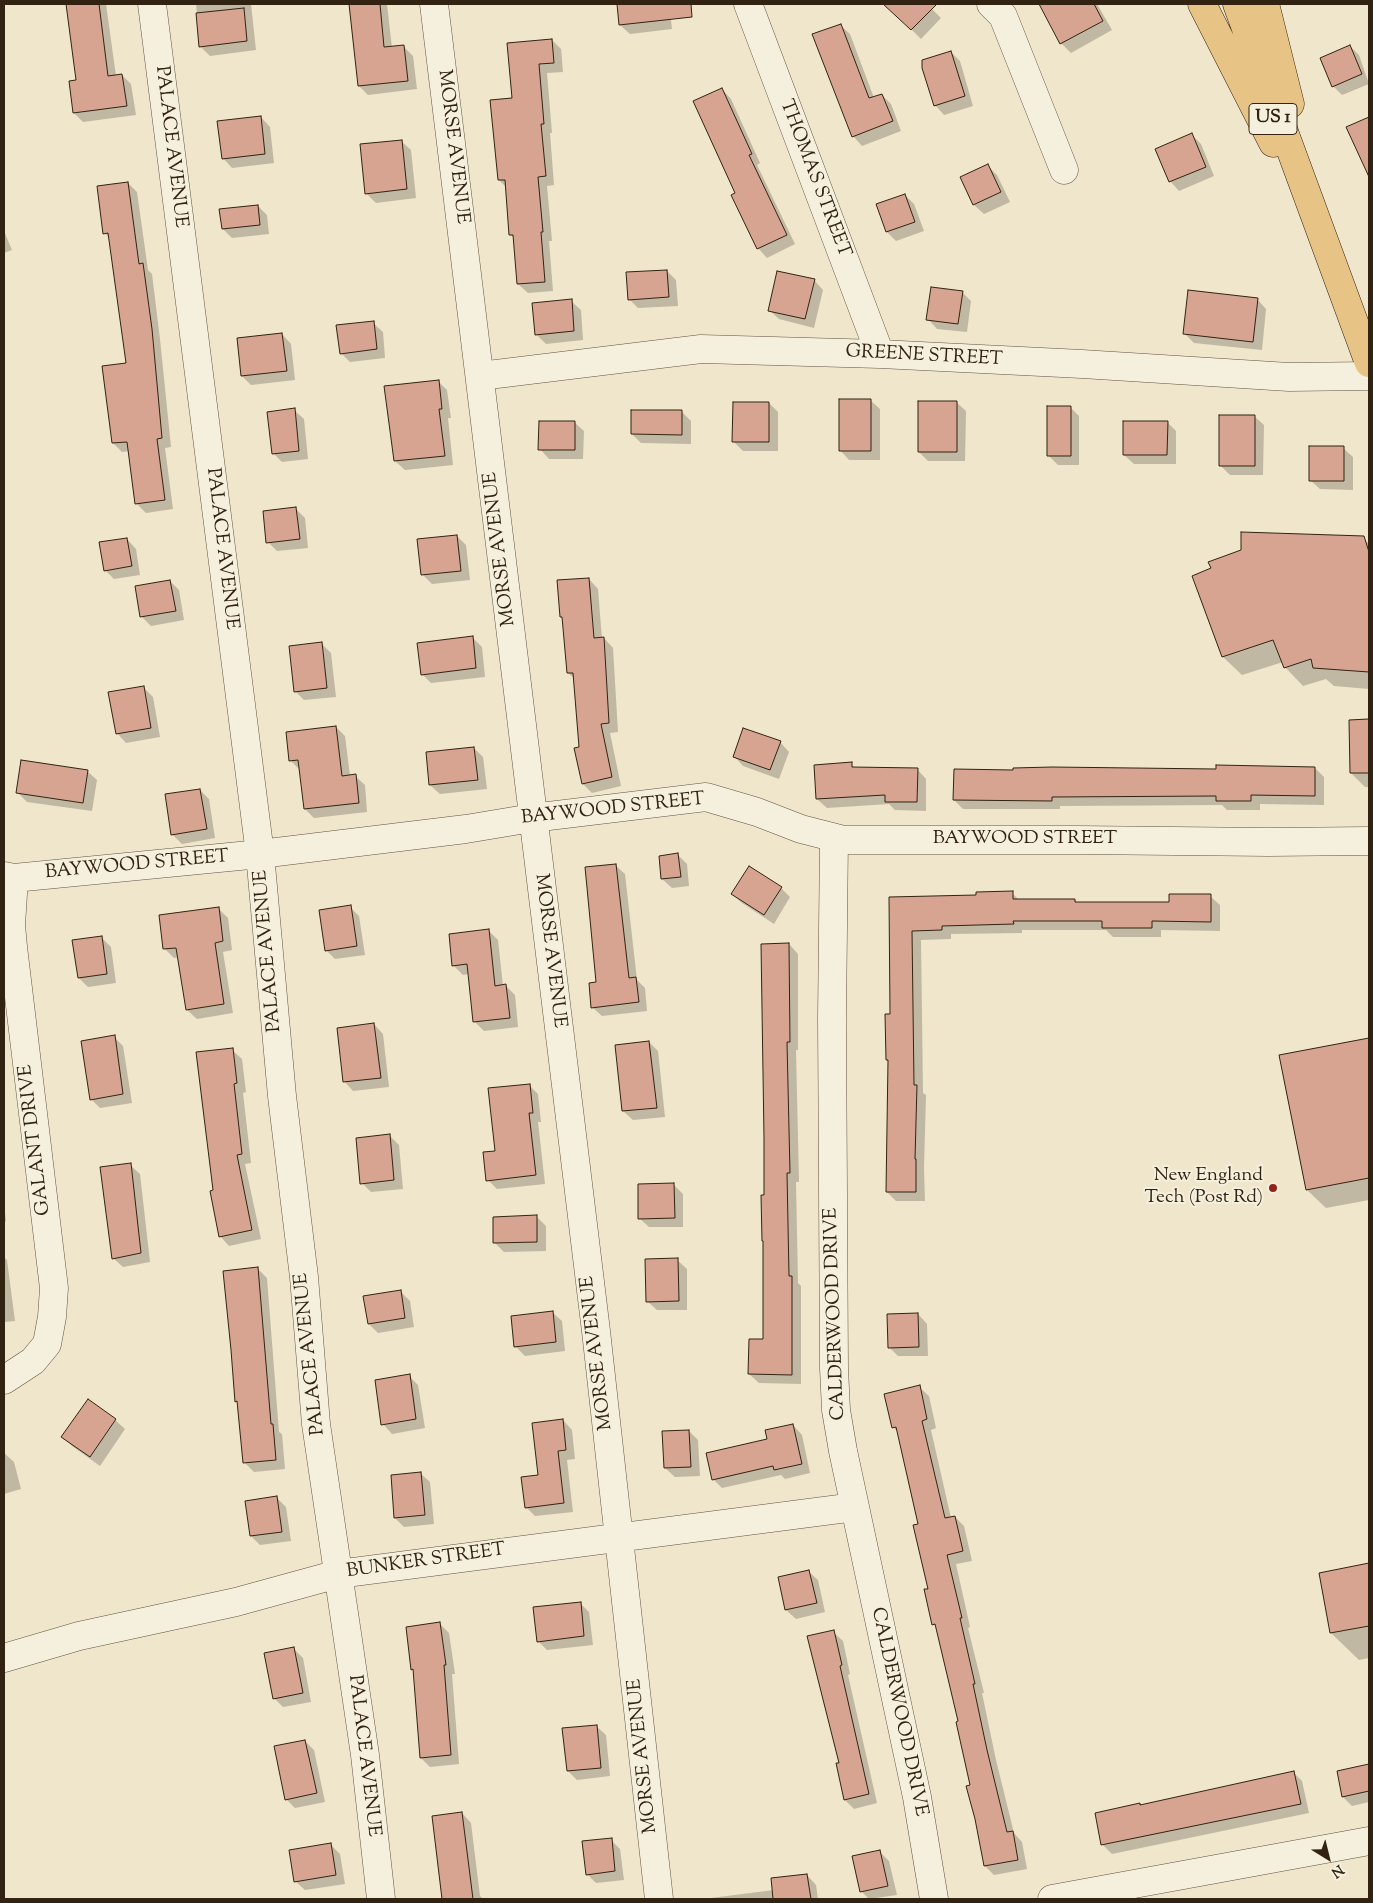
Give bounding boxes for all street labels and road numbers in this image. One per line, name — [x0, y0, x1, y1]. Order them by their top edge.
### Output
street label: PALACE AVENUE — [149, 65, 191, 229]
street label: MORSE AVENUE — [431, 69, 473, 225]
street label: THOMAS STREET — [773, 97, 855, 261]
road number: US 1 — [1249, 104, 1297, 134]
street label: GREENE STREET — [845, 341, 1003, 373]
street label: PALACE AVENUE — [200, 467, 242, 631]
street label: MORSE AVENUE — [480, 471, 522, 627]
street label: BAYWOOD STREET — [520, 789, 706, 831]
street label: BAYWOOD STREET — [933, 829, 1117, 851]
street label: BAYWOOD STREET — [44, 847, 230, 885]
street label: PALACE AVENUE — [251, 869, 287, 1033]
street label: MORSE AVENUE — [528, 873, 570, 1029]
street label: GALANT DRIVE — [15, 1063, 57, 1217]
street label: CALDERWOOD DRIVE — [821, 1207, 851, 1421]
street label: PALACE AVENUE — [291, 1272, 331, 1436]
street label: MORSE AVENUE — [577, 1275, 619, 1431]
street label: BUNKER STREET — [345, 1540, 507, 1584]
street label: CALDERWOOD DRIVE — [865, 1605, 931, 1819]
street label: PALACE AVENUE — [342, 1674, 384, 1838]
street label: MORSE AVENUE — [625, 1678, 663, 1834]

